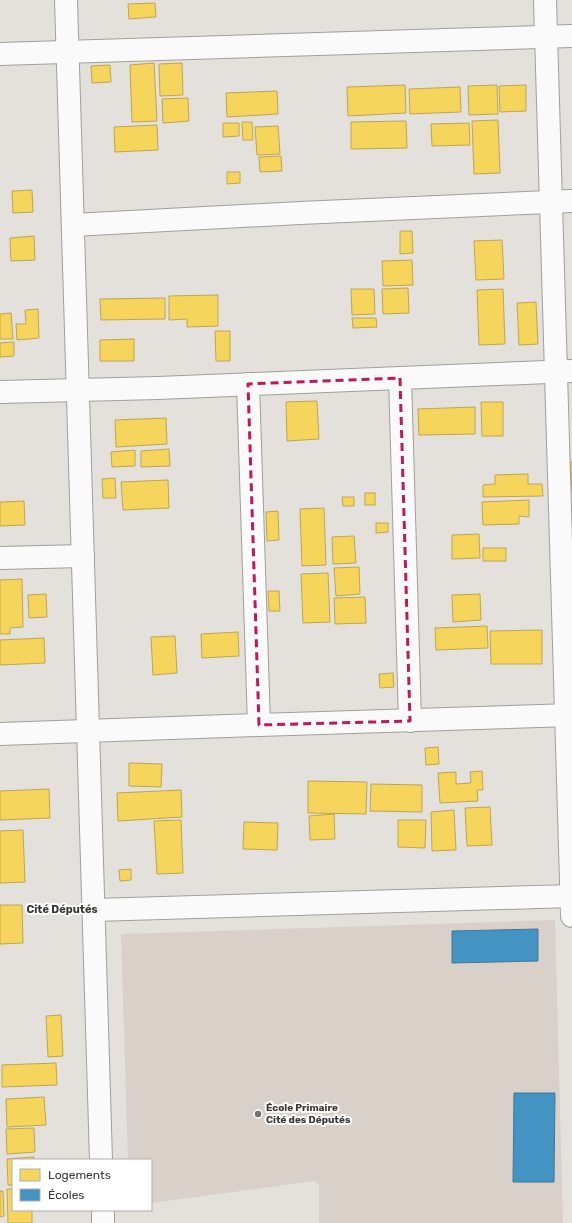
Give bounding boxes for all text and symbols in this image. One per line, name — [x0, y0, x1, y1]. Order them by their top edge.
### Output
district label: Cité Députés — [26, 903, 98, 916]
place label: École Primaire Cité des Députés — [266, 1102, 351, 1126]
marker: École Primaire Cité des Députés — [253, 1109, 263, 1119]
legend — [12, 1159, 152, 1211]
text: Logements — [48, 1168, 111, 1182]
text: Écoles — [48, 1188, 84, 1202]

